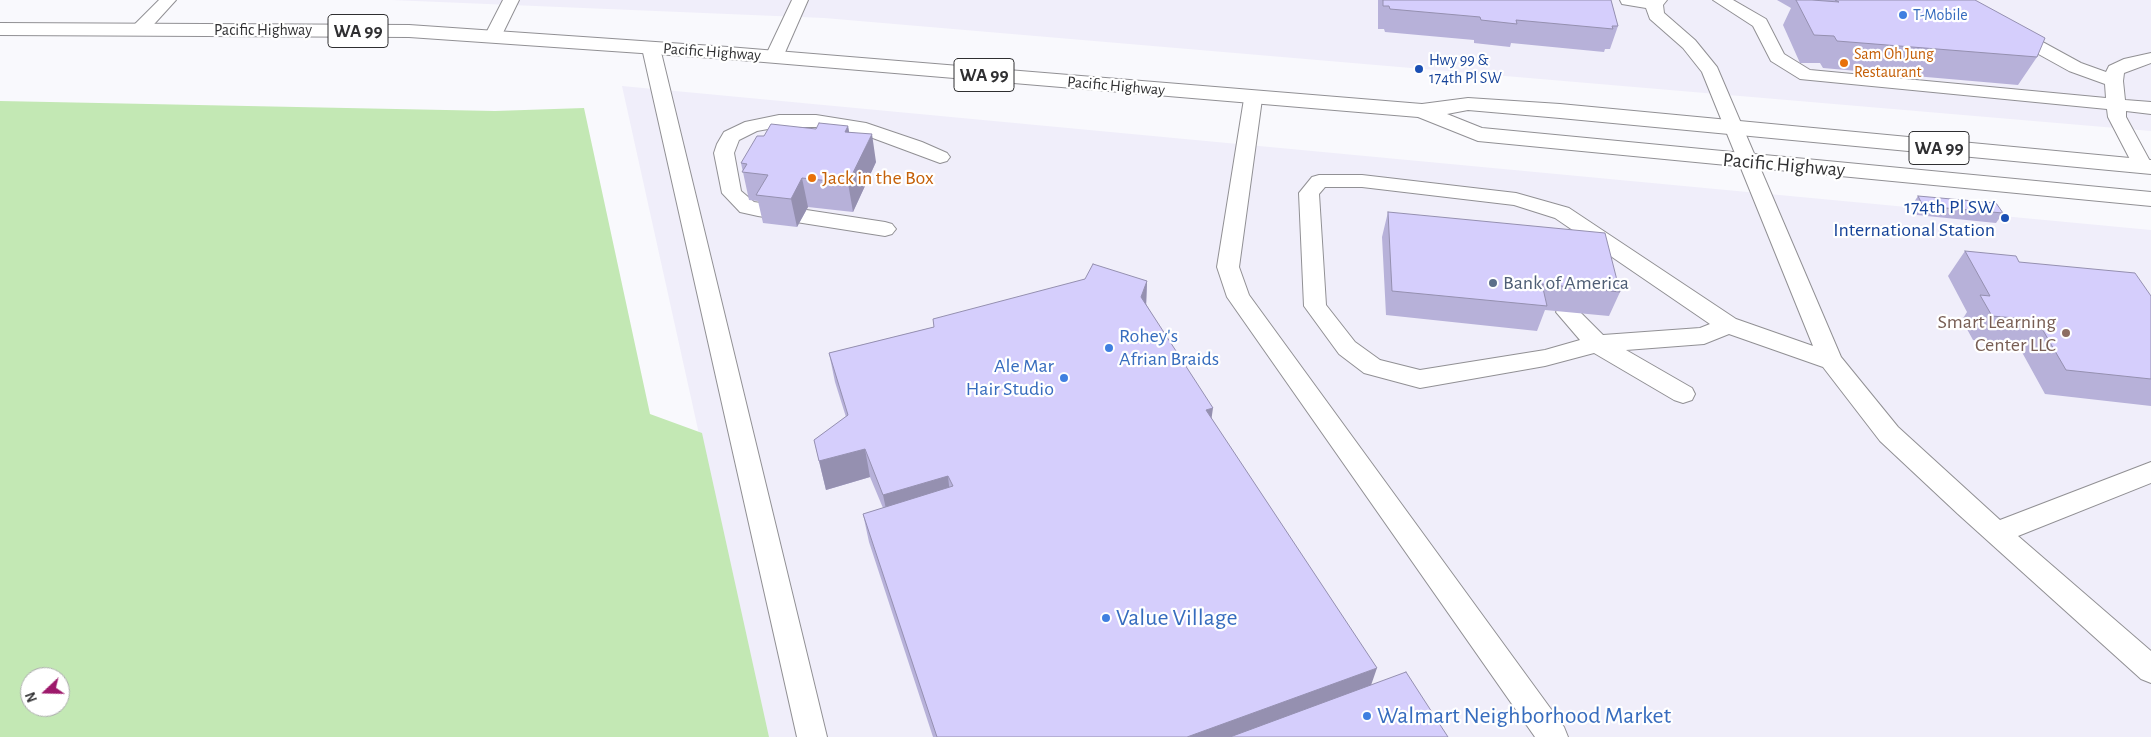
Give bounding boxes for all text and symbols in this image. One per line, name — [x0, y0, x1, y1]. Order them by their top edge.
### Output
place label: T-Mobile — [1913, 5, 1968, 25]
marker: T-Mobile — [1897, 9, 1909, 21]
road number: WA 99 — [328, 15, 388, 48]
street label: Pacific Highway — [214, 20, 312, 40]
street label: Pacific Highway — [662, 39, 762, 65]
place label: Sam Oh Jung Restaurant — [1854, 44, 1934, 82]
place label: Hwy 99 & 174th Pl SW — [1429, 50, 1502, 88]
marker: Sam Oh Jung Restaurant — [1838, 57, 1850, 69]
road number: WA 99 — [954, 58, 1014, 92]
marker: Hwy 99 & 174th Pl SW — [1413, 63, 1425, 75]
street label: Pacific Highway — [1066, 72, 1166, 100]
road number: WA 99 — [1909, 132, 1969, 164]
street label: Pacific Highway — [1722, 148, 1846, 182]
place label: Jack in the Box — [822, 166, 934, 190]
marker: Jack in the Box — [806, 172, 818, 184]
place label: 174th Pl SW International Station — [1833, 195, 1995, 242]
marker: 174th Pl SW International Station — [1999, 212, 2011, 224]
place label: Bank of America — [1503, 271, 1629, 295]
marker: Bank of America — [1487, 277, 1499, 289]
place label: Smart Learning Center LLC — [1938, 310, 2056, 357]
place label: Rohey's Afrian Braids — [1119, 324, 1219, 371]
marker: Smart Learning Center LLC — [2060, 327, 2072, 339]
marker: Rohey's Afrian Braids — [1103, 342, 1115, 354]
place label: Ale Mar Hair Studio — [966, 354, 1054, 401]
marker: Ale Mar Hair Studio — [1058, 372, 1070, 384]
place label: Value Village — [1116, 604, 1238, 632]
marker: Value Village — [1100, 612, 1112, 624]
north arrow — [20, 667, 70, 717]
text: N — [24, 690, 40, 704]
place label: Walmart Neighborhood Market — [1377, 702, 1671, 730]
marker: Walmart Neighborhood Market — [1361, 710, 1373, 722]

